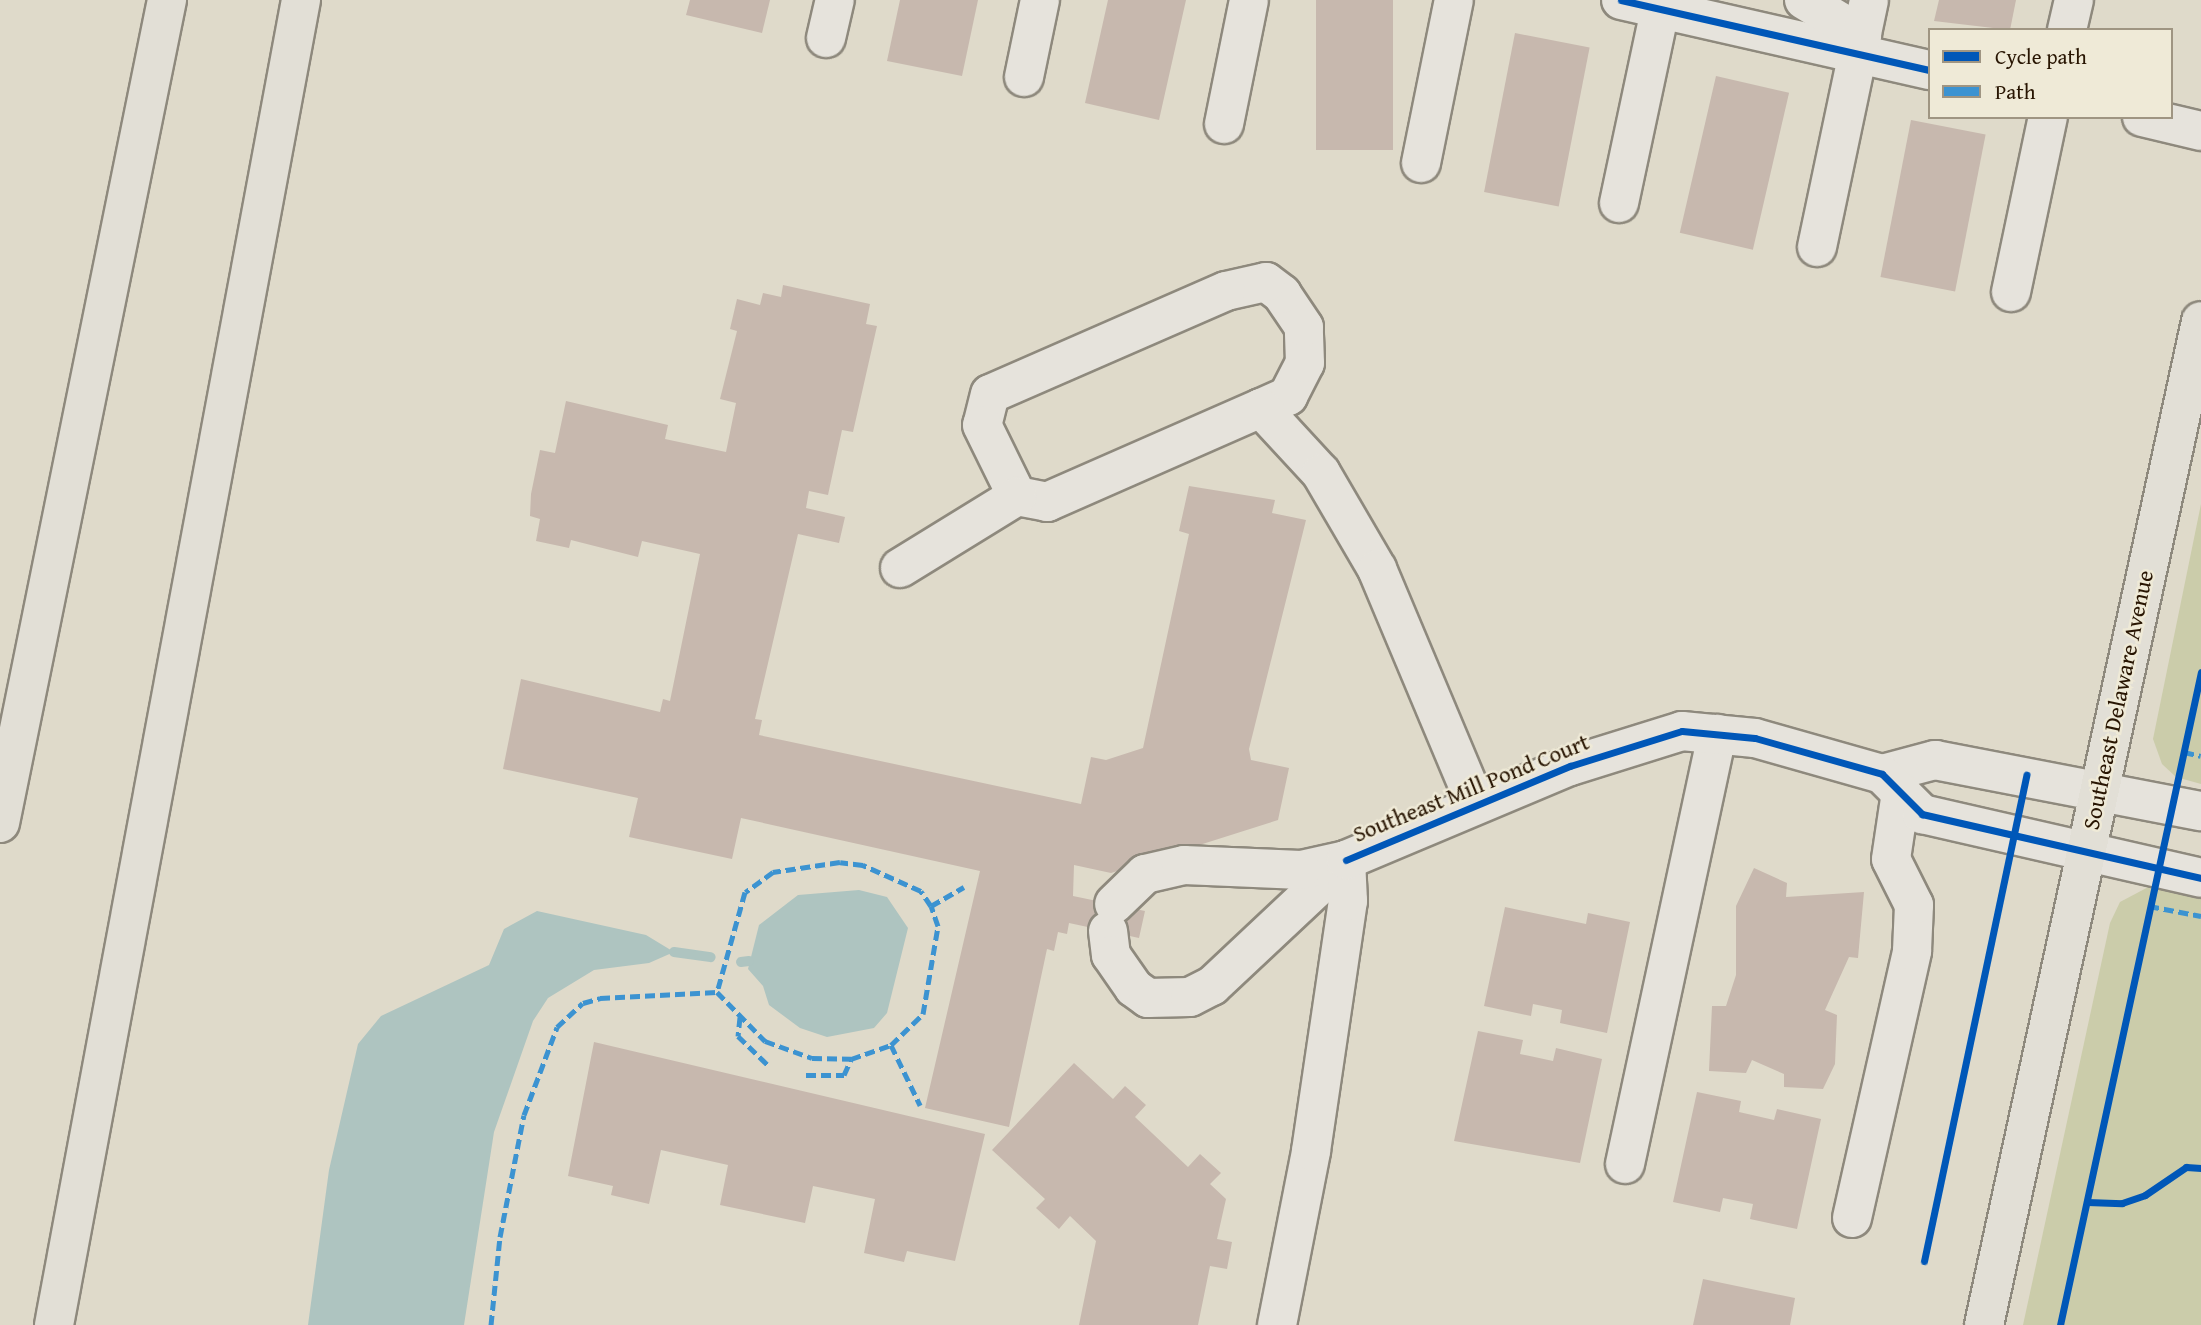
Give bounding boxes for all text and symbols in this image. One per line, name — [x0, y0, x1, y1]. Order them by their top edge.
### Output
legend — [1928, 28, 2173, 119]
text: Cycle path — [1995, 41, 2087, 72]
text: Path — [1995, 76, 2035, 107]
street label: Southeast Delaware Avenue — [2077, 568, 2159, 832]
street label: Southeast Mill Pond Court — [1349, 728, 1593, 848]

